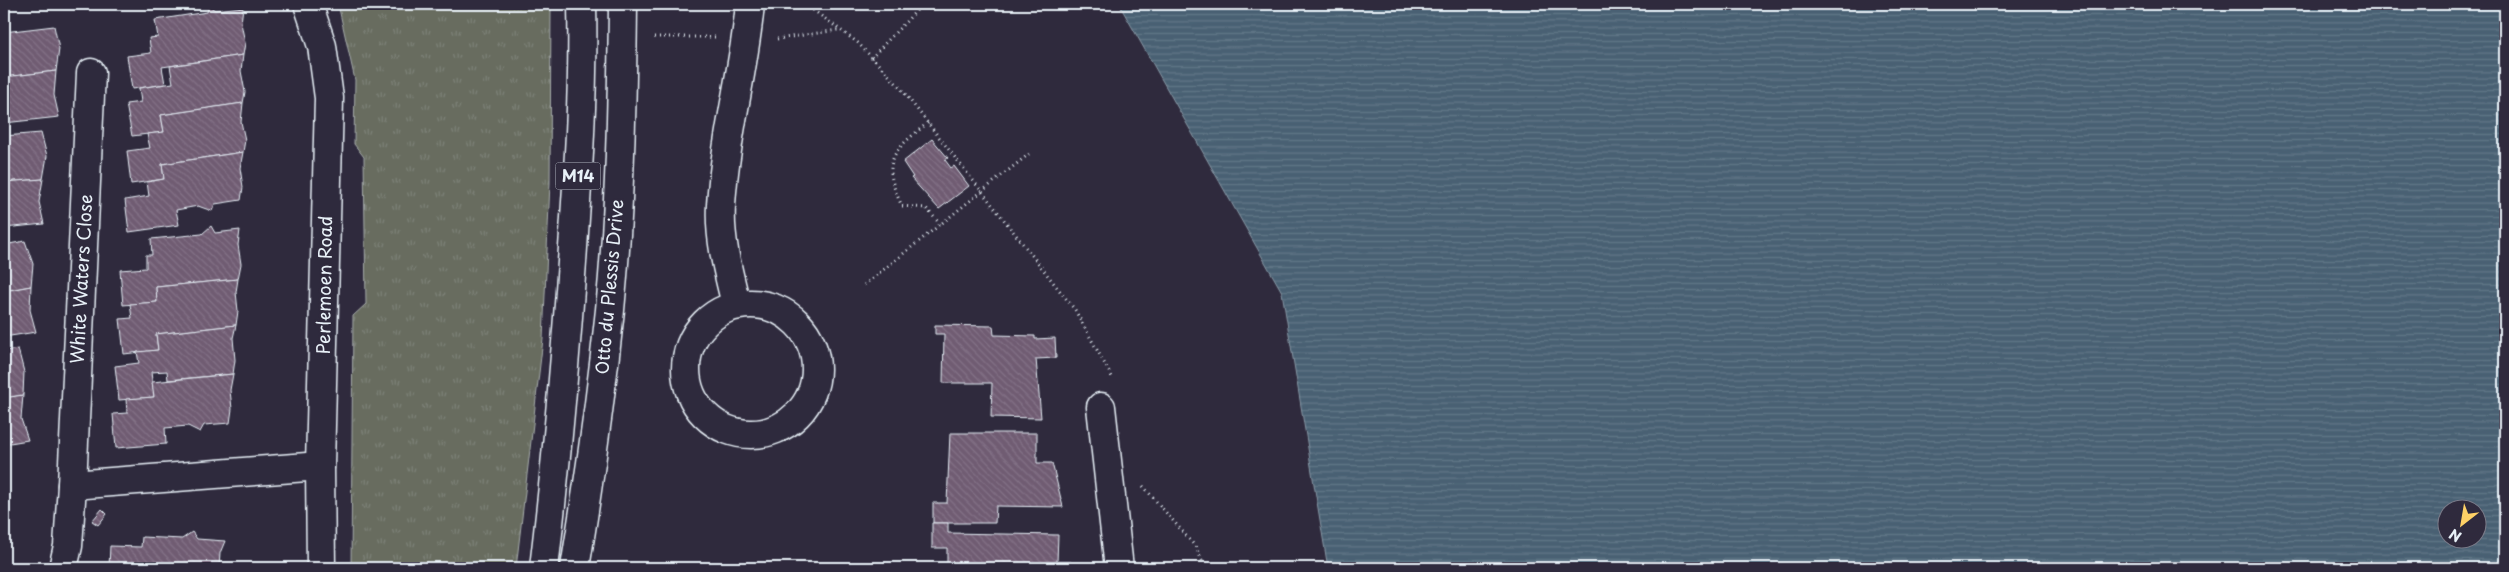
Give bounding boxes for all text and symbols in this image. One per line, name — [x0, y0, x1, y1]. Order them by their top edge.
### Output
road number: M14 — [556, 162, 600, 190]
street label: White Waters Close — [63, 194, 98, 364]
street label: Otto du Plessis Drive — [587, 198, 630, 376]
street label: Perlemoen Road — [309, 215, 338, 355]
north arrow — [2436, 500, 2486, 550]
text: N — [2445, 524, 2465, 547]

